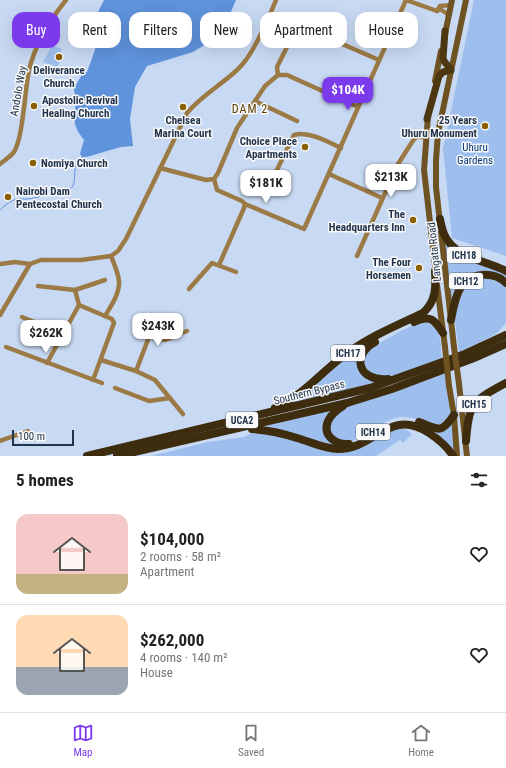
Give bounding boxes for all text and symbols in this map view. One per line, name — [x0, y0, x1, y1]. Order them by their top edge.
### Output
chip: Buy — [12, 12, 60, 48]
chip: Rent — [68, 12, 121, 48]
chip: Filters — [129, 12, 192, 48]
chip: New — [200, 12, 252, 48]
chip: Apartment — [260, 12, 347, 48]
chip: House — [355, 12, 418, 48]
marker: Deliverance Church — [54, 52, 64, 62]
street label: Andolo Way — [8, 64, 29, 117]
place label: Deliverance Church — [33, 64, 85, 90]
pin: $104K — [320, 77, 376, 111]
text: $104K — [331, 82, 365, 97]
place label: Apostolic Revival Healing Church — [42, 94, 118, 120]
marker: Apostolic Revival Healing Church — [29, 101, 39, 111]
marker: Chelsea Marina Court — [178, 102, 188, 112]
district label: DAM 2 — [232, 102, 268, 116]
place label: Chelsea Marina Court — [154, 114, 212, 140]
place label: 25 Years Uhuru Monument — [401, 114, 478, 140]
marker: 25 Years Uhuru Monument — [480, 121, 490, 131]
place label: Choice Place Apartments — [240, 135, 297, 161]
park label: Uhuru Gardens — [457, 141, 493, 167]
marker: Choice Place Apartments — [300, 142, 310, 152]
place label: Nomiya Church — [41, 157, 108, 170]
marker: Nomiya Church — [28, 158, 38, 168]
pin: $213K — [363, 164, 419, 198]
text: $213K — [374, 169, 408, 184]
pin: $181K — [238, 170, 294, 204]
text: $181K — [249, 175, 283, 190]
place label: Nairobi Dam Pentecostal Church — [16, 185, 102, 211]
marker: Nairobi Dam Pentecostal Church — [3, 192, 13, 202]
place label: The Headquarters Inn — [329, 208, 405, 234]
marker: The Headquarters Inn — [408, 215, 418, 225]
street label: Langata Road — [425, 222, 444, 282]
road number: ICH18 — [447, 247, 481, 263]
place label: The Four Horsemen — [366, 256, 411, 282]
marker: The Four Horsemen — [414, 263, 424, 273]
road number: ICH12 — [449, 273, 483, 289]
pin: $243K — [130, 313, 186, 347]
text: $243K — [141, 318, 175, 333]
pin: $262K — [18, 320, 74, 354]
text: $262K — [29, 325, 63, 340]
road number: ICH17 — [331, 345, 365, 361]
street label: Southern Bypass — [272, 377, 346, 408]
road number: ICH15 — [457, 396, 491, 412]
road number: UCA2 — [226, 412, 258, 428]
road number: ICH14 — [356, 424, 390, 440]
scale bar — [12, 428, 74, 447]
text: 100 m — [18, 430, 45, 443]
icon: filters — [468, 469, 490, 491]
text: 5 homes — [16, 470, 74, 490]
text: $104,000 — [140, 529, 204, 549]
icon: home — [48, 530, 96, 578]
icon: heart — [468, 543, 490, 565]
text: 2 rooms · 58 m² — [140, 549, 221, 564]
text: Apartment — [140, 564, 194, 579]
text: $262,000 — [140, 630, 204, 650]
icon: home — [48, 631, 96, 679]
icon: heart — [468, 644, 490, 666]
text: 4 rooms · 140 m² — [140, 650, 227, 665]
text: House — [140, 665, 173, 680]
tab: Map — [72, 722, 94, 759]
tab: Saved — [238, 722, 264, 759]
tab: Home — [408, 722, 434, 759]

